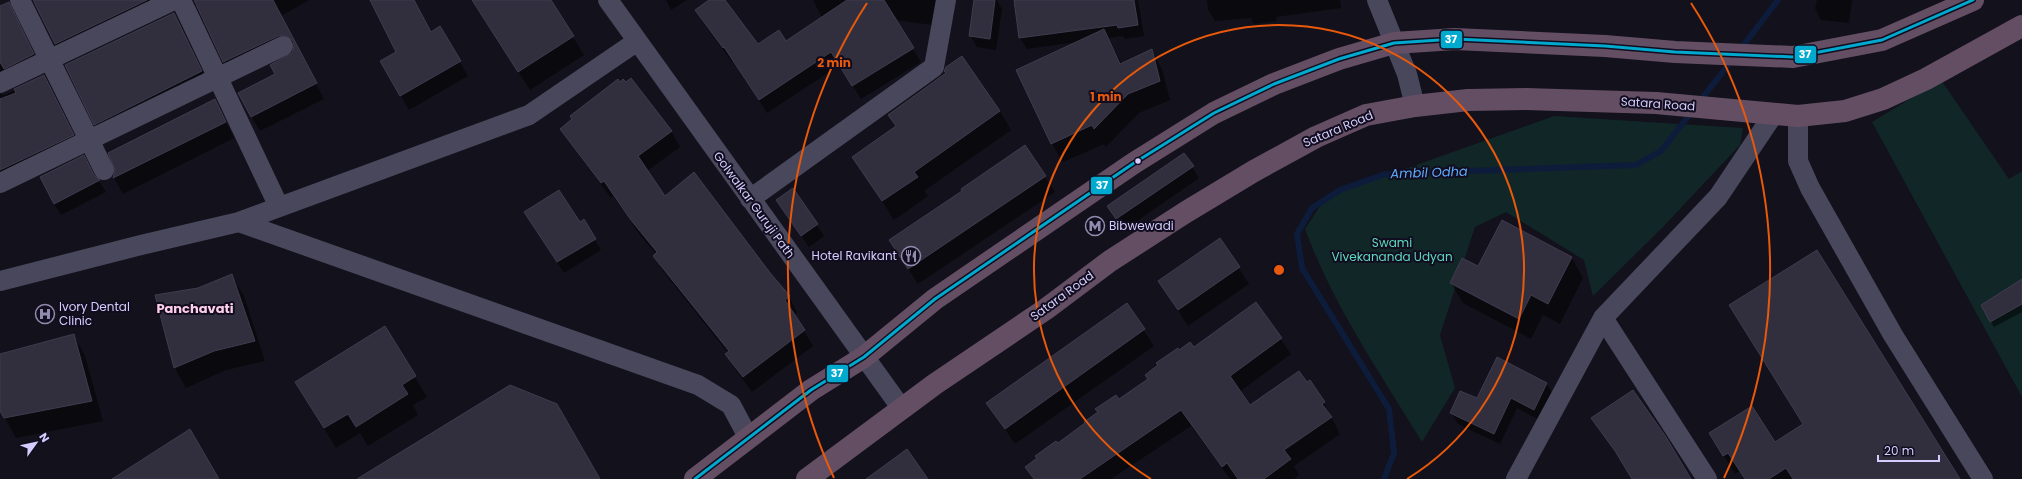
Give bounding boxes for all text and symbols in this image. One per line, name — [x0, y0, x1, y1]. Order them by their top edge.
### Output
line badge: 37 — [1440, 30, 1463, 49]
text: 37 — [1445, 31, 1457, 47]
line badge: 37 — [1794, 45, 1817, 64]
text: 37 — [1799, 46, 1811, 62]
text: 2 min — [817, 54, 851, 71]
text: 1 min — [1090, 88, 1122, 105]
street label: Satara Road — [1620, 92, 1696, 115]
street label: Satara Road — [1300, 106, 1375, 151]
street label: Golwalkar Guruji Path — [710, 148, 799, 262]
unlabelled marker — [1133, 156, 1143, 166]
water label: Ambil Odha — [1389, 162, 1468, 183]
line badge: 37 — [1090, 176, 1113, 195]
text: 37 — [1096, 177, 1108, 193]
metro station icon: Bibwewadi — [1084, 215, 1106, 237]
place label: Bibwewadi — [1109, 217, 1174, 234]
park label: Swami Vivekananda Udyan — [1331, 234, 1453, 265]
restaurant icon: Hotel Ravikant — [900, 245, 922, 267]
place label: Hotel Ravikant — [812, 247, 897, 264]
centre of rings — [1272, 263, 1286, 277]
street label: Satara Road — [1027, 267, 1097, 324]
place label: Ivory Dental Clinic — [59, 298, 130, 329]
district label: Panchavati — [156, 299, 234, 318]
hospital icon: Ivory Dental Clinic — [34, 303, 56, 325]
line badge: 37 — [826, 364, 849, 383]
text: 37 — [831, 365, 843, 381]
north arrow — [16, 423, 56, 463]
text: N — [35, 430, 53, 445]
scale bar — [1878, 437, 1939, 463]
text: 20 m — [1884, 442, 1914, 459]

